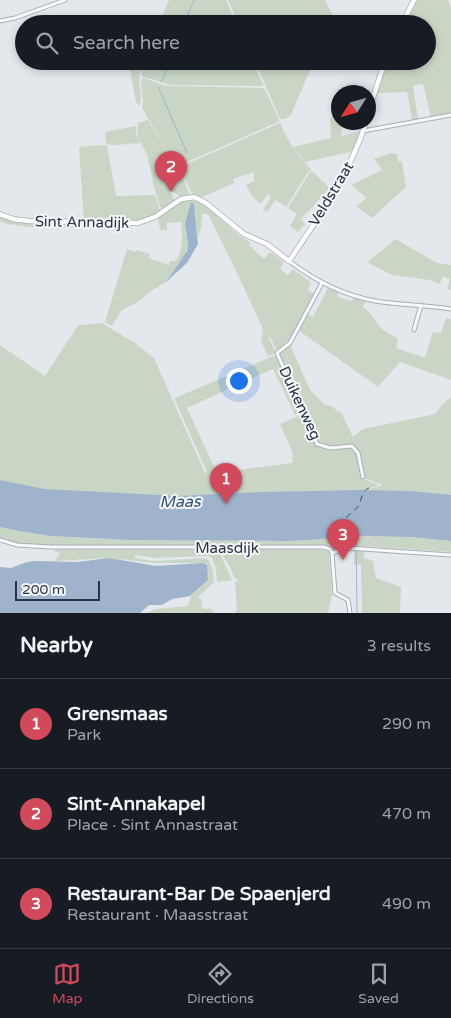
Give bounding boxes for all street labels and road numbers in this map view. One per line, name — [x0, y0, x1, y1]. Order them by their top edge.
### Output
street label: Veldstraat — [305, 158, 357, 230]
street label: Sint Annadijk — [35, 212, 129, 232]
street label: Duikenweg — [275, 363, 325, 443]
street label: Maasdijk — [195, 539, 259, 557]

